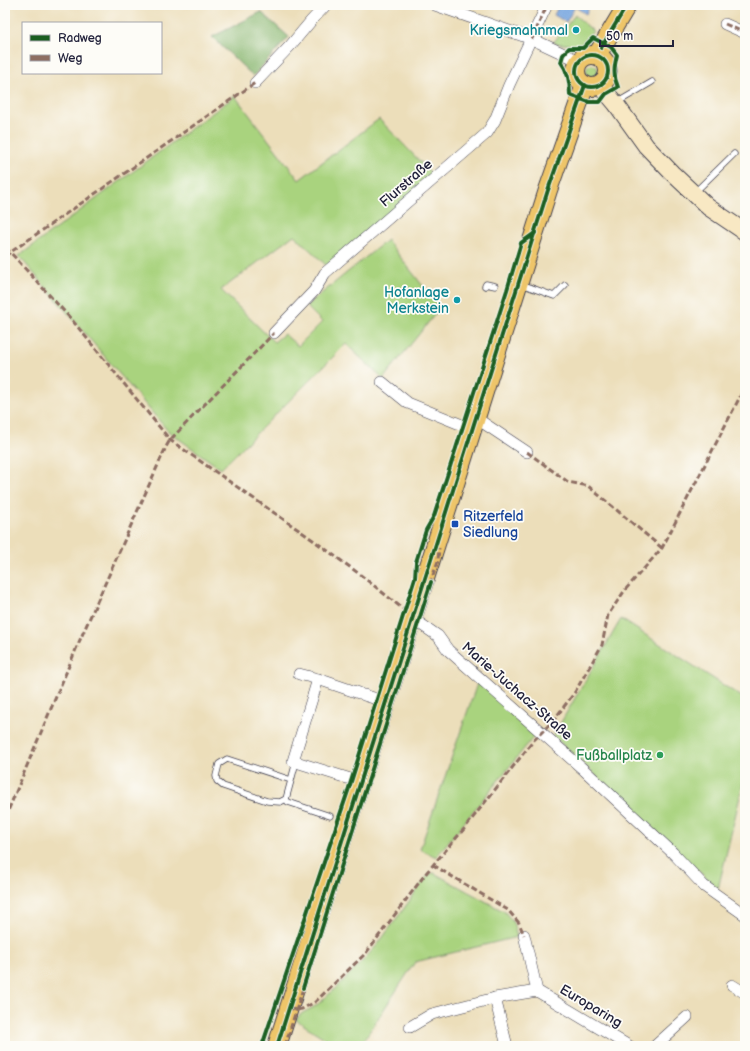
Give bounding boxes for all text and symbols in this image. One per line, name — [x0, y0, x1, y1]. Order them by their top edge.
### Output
legend — [22, 22, 162, 74]
place label: Kriegsmahnmal — [470, 22, 568, 39]
scale bar — [600, 22, 673, 48]
marker: Kriegsmahnmal — [571, 25, 581, 35]
text: 50 m — [606, 29, 633, 44]
text: Radweg — [58, 31, 102, 46]
text: Weg — [58, 51, 82, 66]
street label: Flurstraße — [376, 155, 436, 211]
place label: Hofanlage Merkstein — [384, 284, 449, 317]
marker: Hofanlage Merkstein — [452, 295, 462, 305]
place label: Ritzerfeld Siedlung — [463, 508, 524, 541]
marker: Ritzerfeld Siedlung — [450, 519, 460, 529]
street label: Marie-Juchacz-Straße — [458, 638, 576, 744]
place label: Fußballplatz — [576, 747, 652, 764]
marker: Fußballplatz — [655, 750, 665, 760]
street label: Europaring — [557, 981, 625, 1031]

